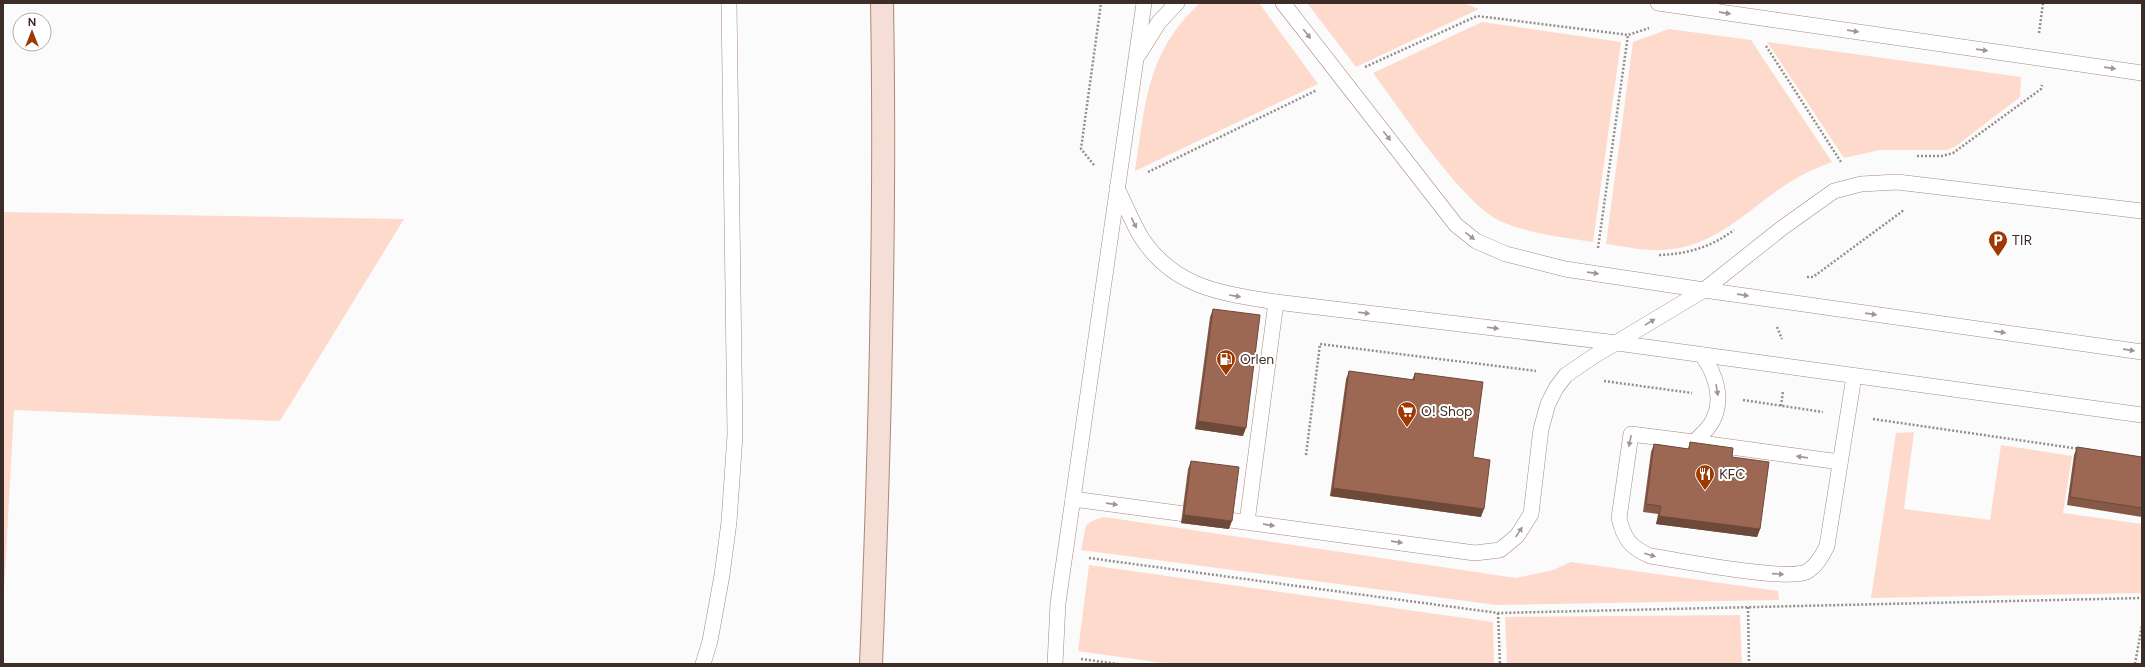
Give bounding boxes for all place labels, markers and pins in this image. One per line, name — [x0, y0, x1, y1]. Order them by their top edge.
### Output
parking icon: TIR — [1987, 229, 2009, 257]
place label: TIR — [2012, 232, 2033, 249]
fuel station icon: Orlen — [1215, 348, 1237, 376]
place label: Orlen — [1240, 351, 1274, 368]
supermarket icon: O! Shop — [1396, 400, 1418, 428]
place label: O! Shop — [1421, 403, 1472, 420]
restaurant icon: KFC — [1694, 463, 1716, 491]
place label: KFC — [1719, 466, 1745, 483]

